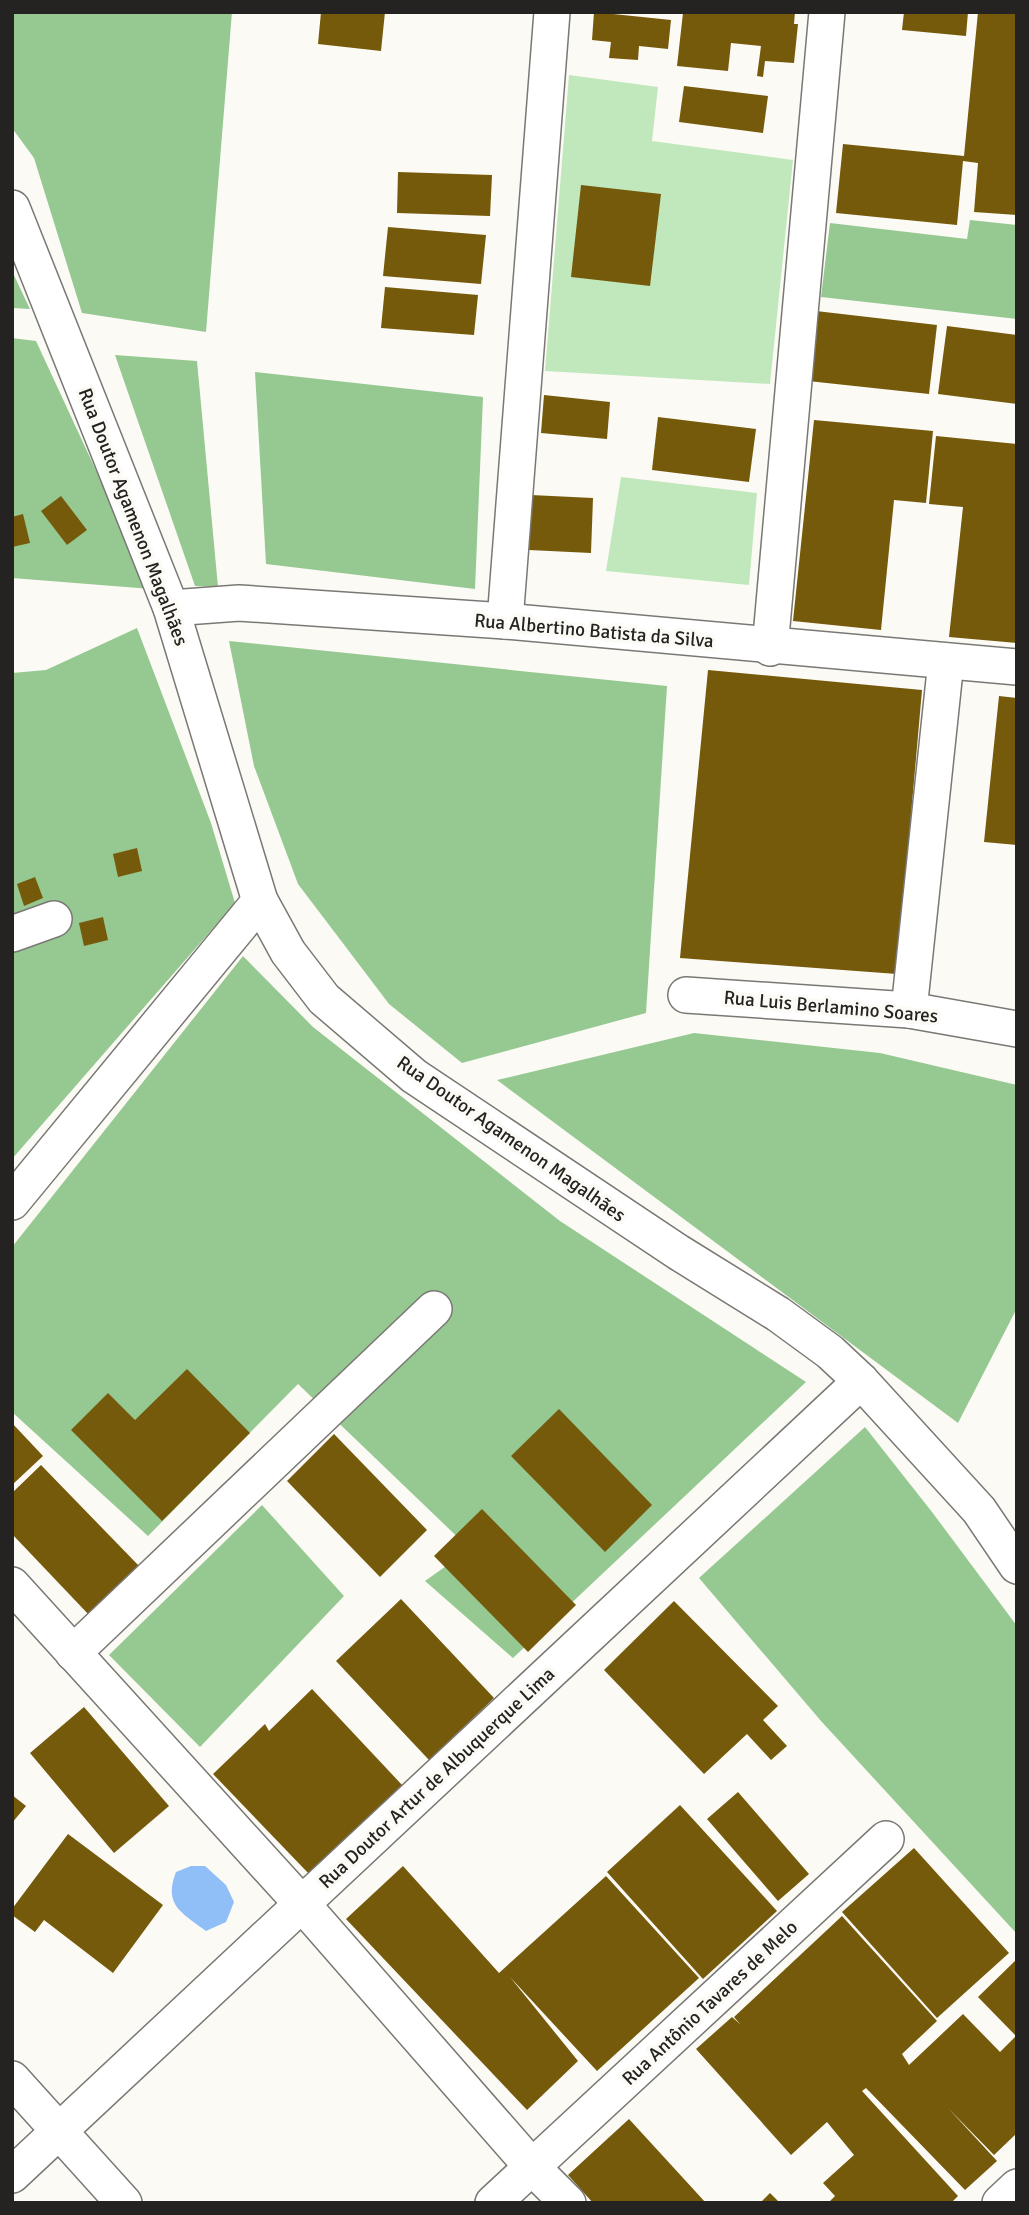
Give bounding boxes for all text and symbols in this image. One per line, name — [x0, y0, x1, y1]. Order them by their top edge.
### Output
street label: Rua Doutor Agamenon Magalhães — [73, 385, 193, 649]
street label: Rua Albertino Batista da Silva — [473, 609, 715, 653]
street label: Rua Luis Berlamino Soares — [723, 986, 939, 1028]
street label: Rua Doutor Agamenon Magalhães — [392, 1051, 630, 1227]
street label: Rua Doutor Artur de Albuquerque Lima — [314, 1662, 560, 1894]
street label: Rua Antônio Tavares de Melo — [617, 1915, 803, 2091]

